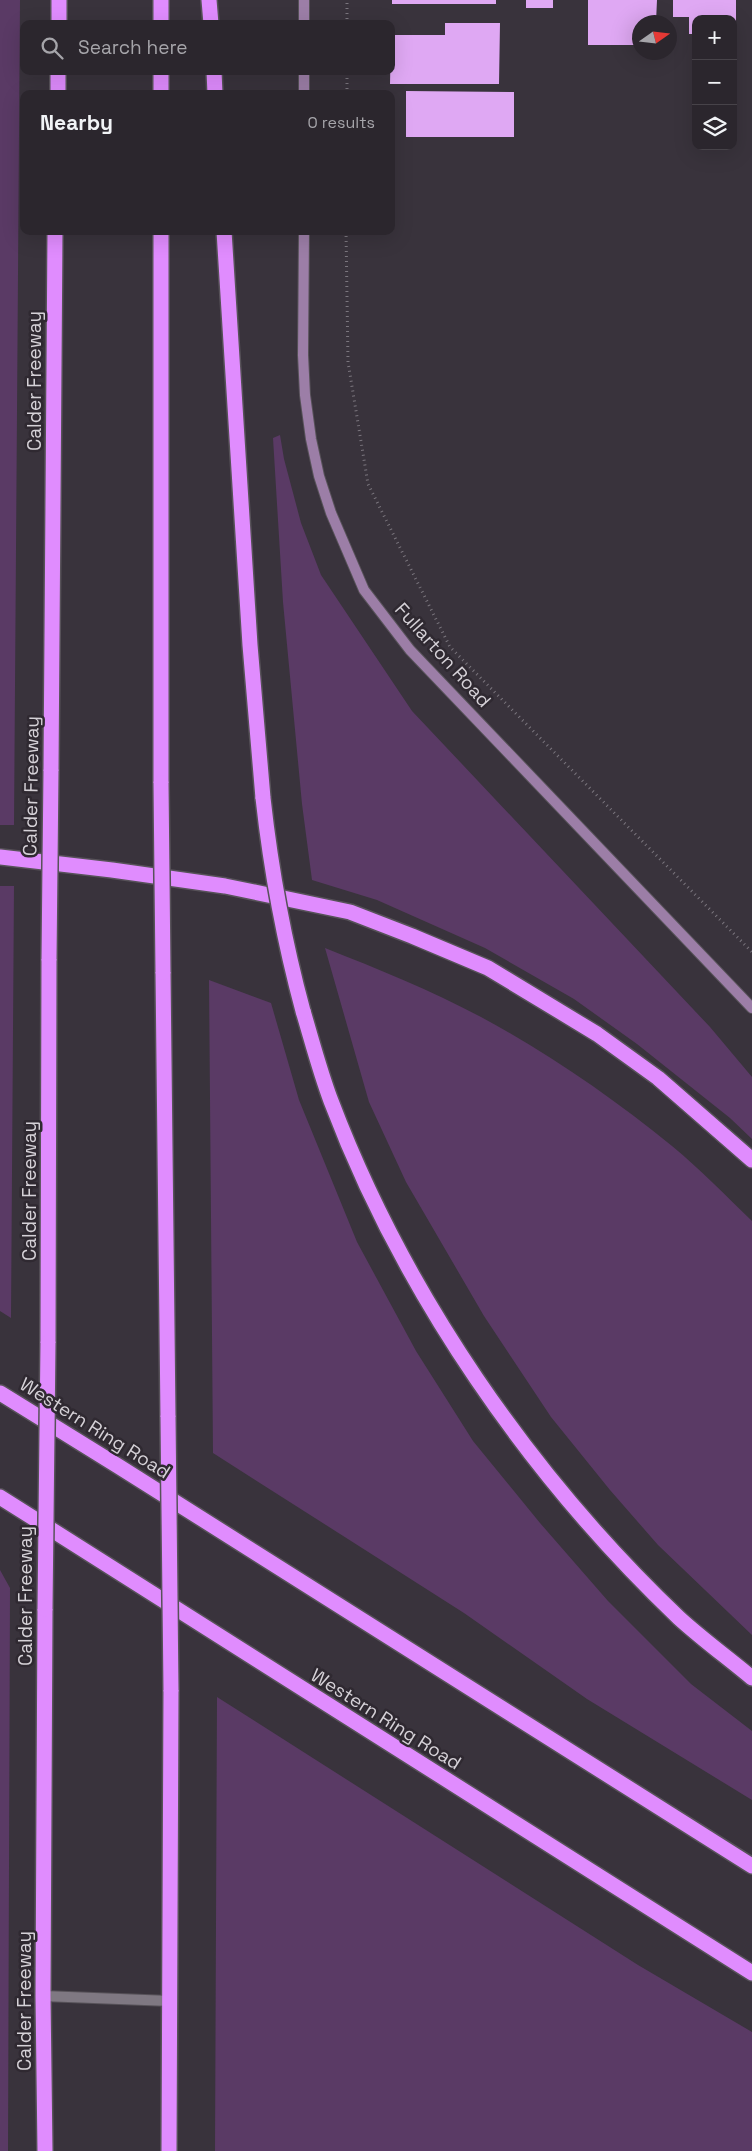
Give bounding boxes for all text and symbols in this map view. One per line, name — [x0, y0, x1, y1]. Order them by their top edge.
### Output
north arrow — [632, 15, 677, 60]
map controls — [692, 15, 737, 150]
button: + — [692, 15, 737, 60]
search box — [20, 20, 395, 75]
icon: search — [38, 34, 66, 62]
text: Search here — [78, 35, 188, 60]
button: − — [692, 60, 737, 105]
button: layers — [692, 105, 737, 150]
text: Nearby — [40, 109, 113, 136]
text: 0 results — [307, 112, 375, 133]
street label: Calder Freeway — [22, 311, 47, 451]
street label: Fullarton Road — [389, 597, 497, 713]
street label: Calder Freeway — [17, 716, 45, 856]
street label: Calder Freeway — [17, 1121, 42, 1261]
street label: Western Ring Road — [15, 1372, 175, 1484]
street label: Calder Freeway — [13, 1526, 38, 1666]
street label: Western Ring Road — [306, 1663, 466, 1775]
street label: Calder Freeway — [12, 1931, 37, 2071]

